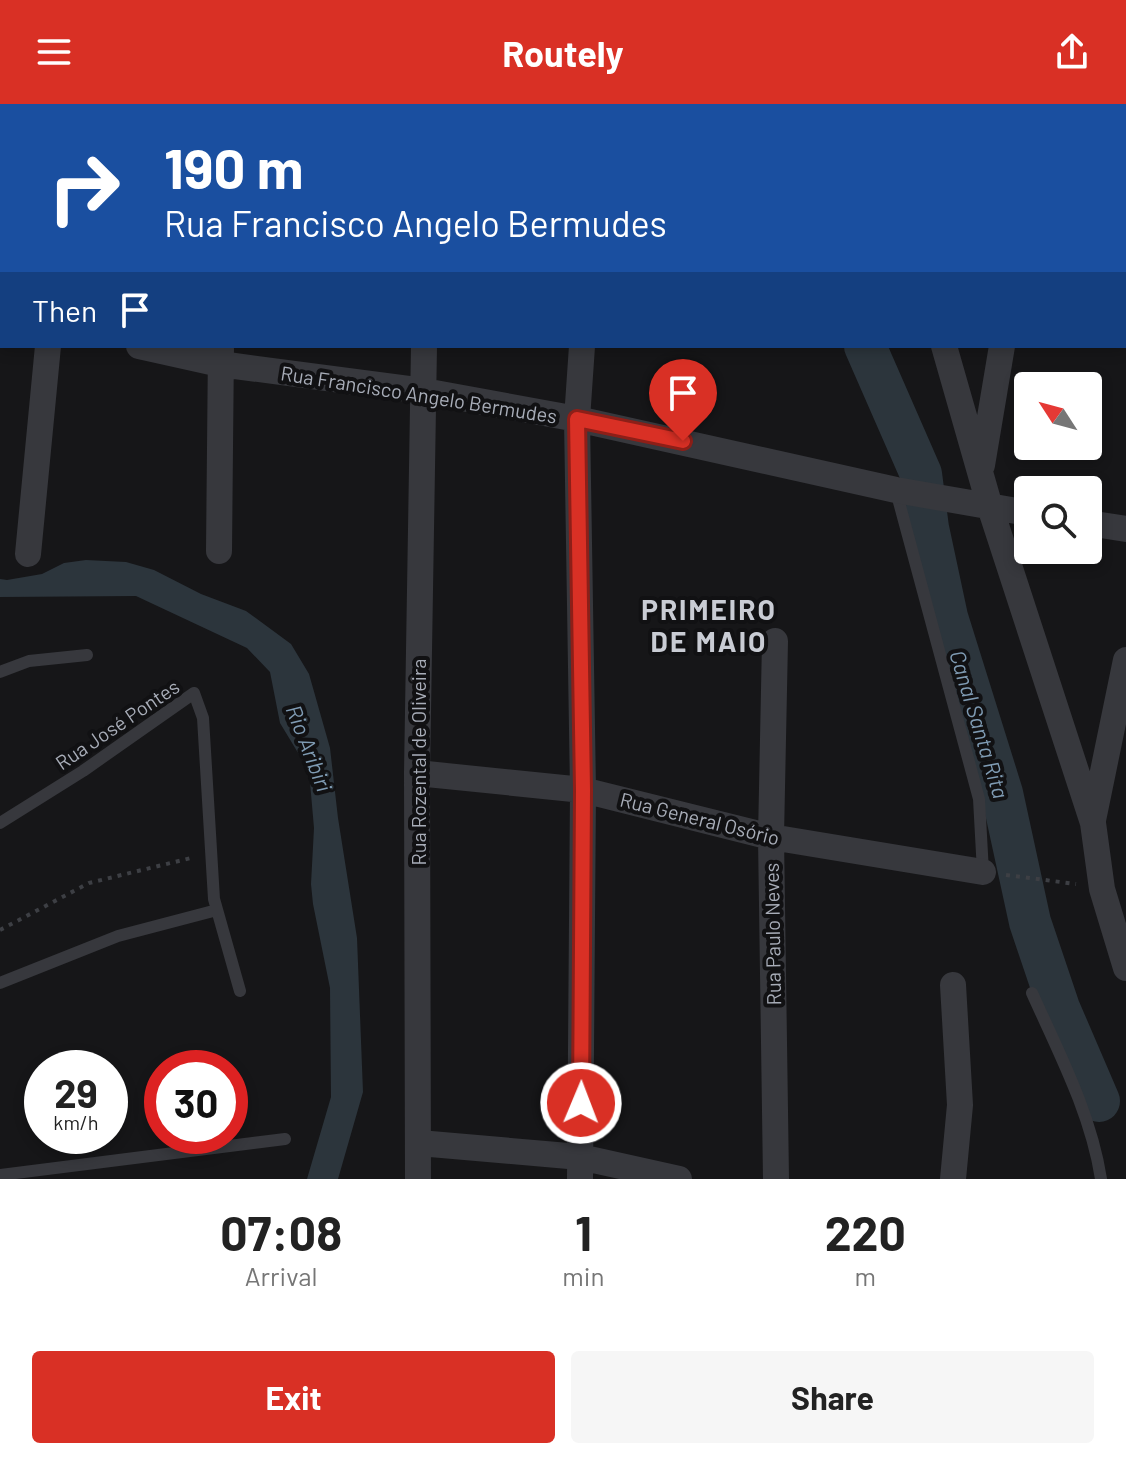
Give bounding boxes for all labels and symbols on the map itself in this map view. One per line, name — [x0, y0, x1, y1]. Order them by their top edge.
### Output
pin — [649, 359, 717, 441]
street label: Rua Francisco Angelo Bermudes — [279, 360, 559, 428]
north arrow — [1014, 372, 1102, 460]
district label: PRIMEIRO DE MAIO — [641, 592, 777, 658]
water label: Canal Santa Rita — [945, 647, 1015, 801]
street label: Rua Rozental de Oliveira — [406, 659, 430, 865]
street label: Rua José Pontes — [51, 674, 183, 774]
water label: Rio Aribiri — [282, 701, 339, 796]
street label: Rua General Osório — [618, 787, 782, 849]
street label: Rua Paulo Neves — [759, 863, 785, 1005]
speed limit sign: 30 — [144, 1050, 248, 1154]
position arrow — [539, 1061, 623, 1145]

